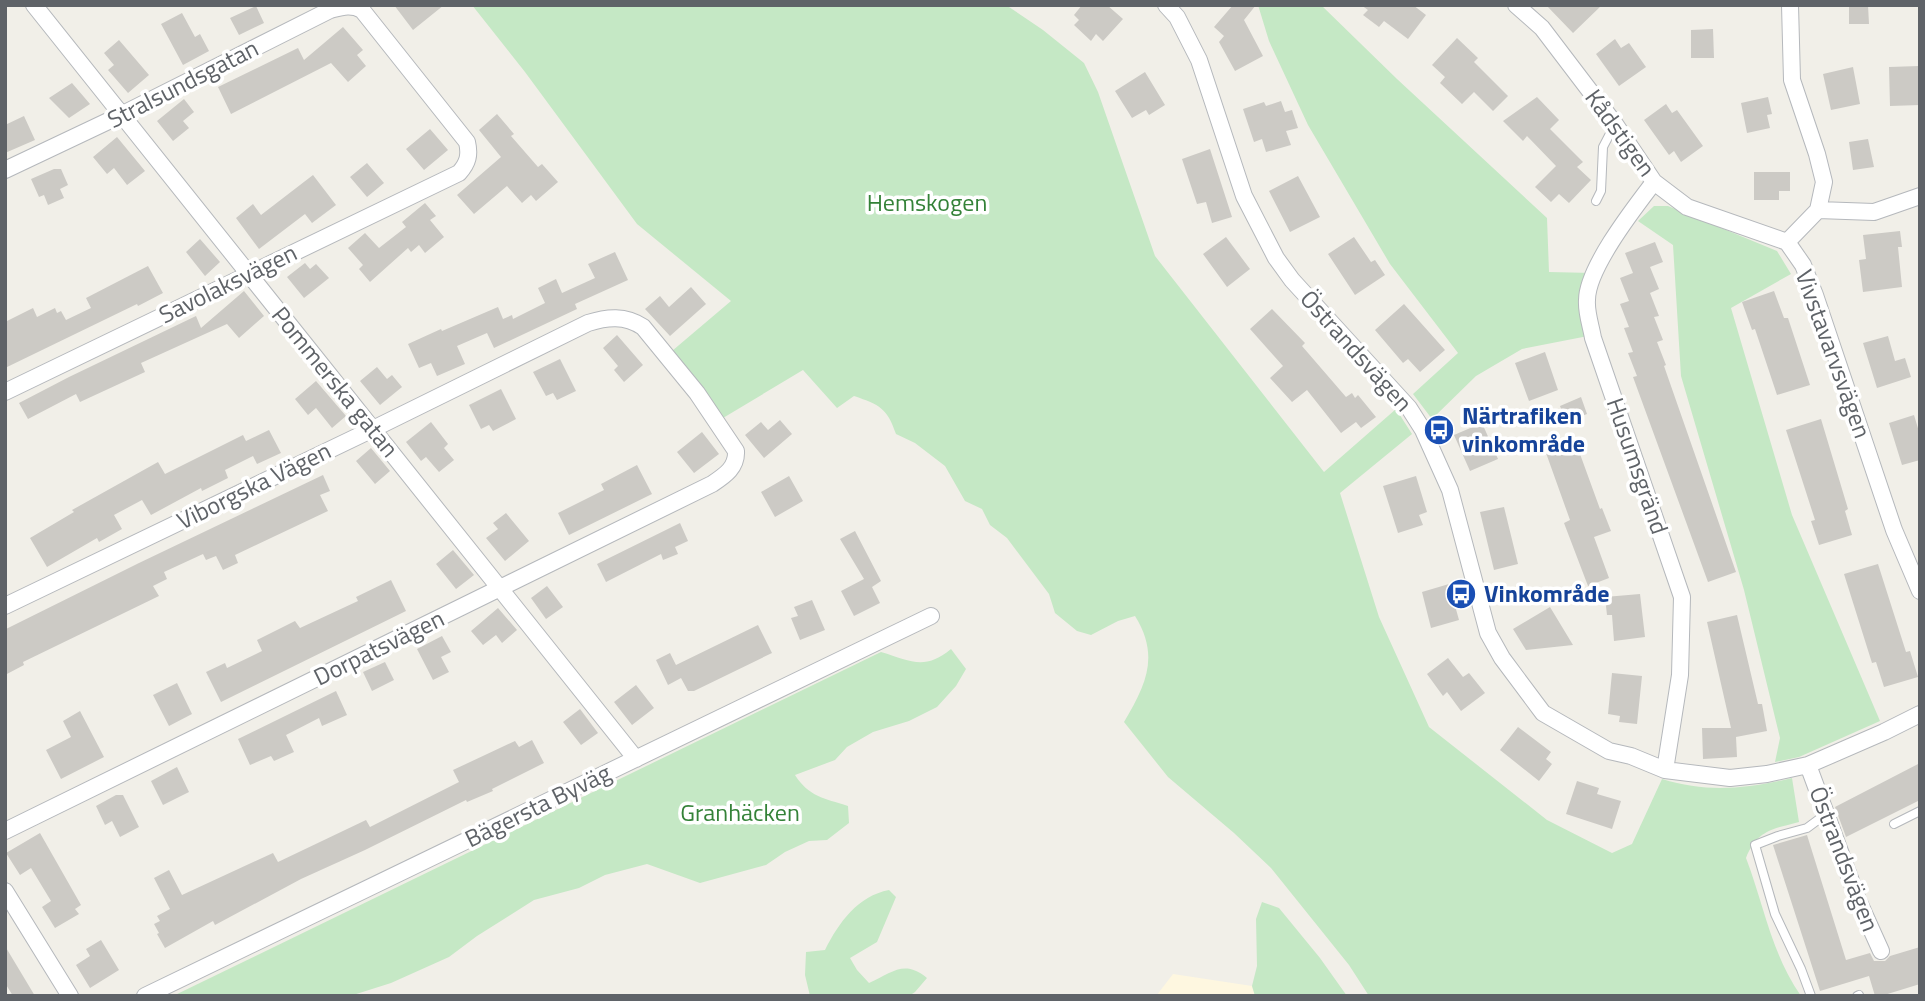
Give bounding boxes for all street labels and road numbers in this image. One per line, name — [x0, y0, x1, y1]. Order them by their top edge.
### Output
street label: Stralsundsgatan — [101, 30, 264, 137]
street label: Kådstigen — [1577, 81, 1665, 184]
street label: Savolaksvägen — [152, 234, 303, 332]
street label: Vivstavarvsvägen — [1787, 264, 1881, 443]
street label: Östrandsvägen — [1292, 281, 1421, 419]
street label: Pommerska gatan — [264, 298, 408, 465]
street label: Husumsgränd — [1598, 393, 1678, 539]
street label: Viborgska Vägen — [170, 432, 337, 538]
street label: Dorpatsvägen — [307, 600, 450, 694]
street label: Bägersta Byväg — [458, 754, 617, 856]
street label: Östrandsvägen — [1801, 781, 1889, 937]

